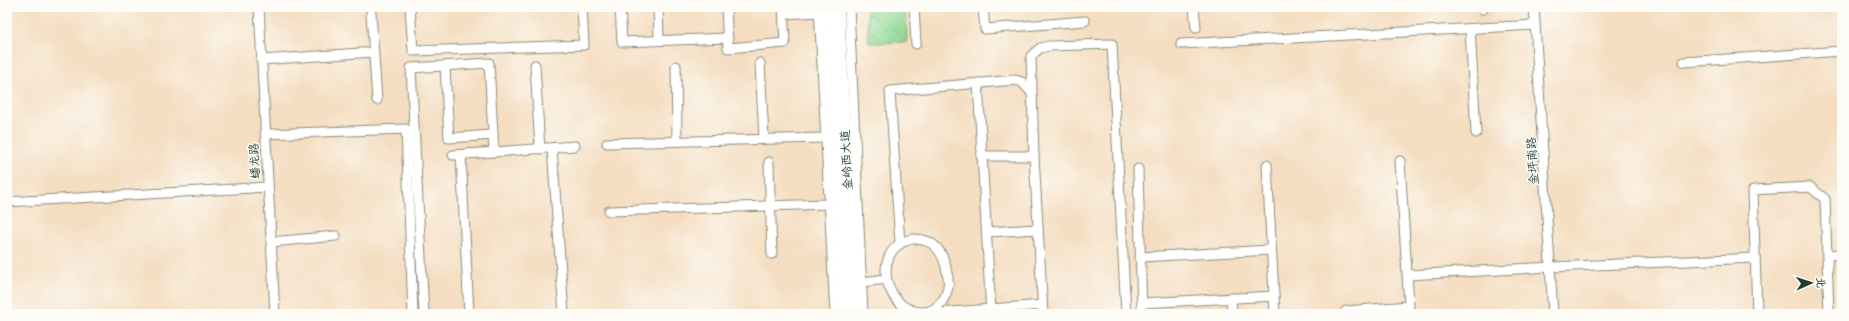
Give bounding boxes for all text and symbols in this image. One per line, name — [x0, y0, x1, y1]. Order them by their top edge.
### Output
street label: 金岭西大道 — [837, 130, 855, 190]
street label: 金坪南路 — [1523, 137, 1541, 185]
street label: 蟠龙路 — [246, 143, 262, 179]
north arrow — [1791, 263, 1831, 303]
text: 北 — [1814, 277, 1828, 288]

